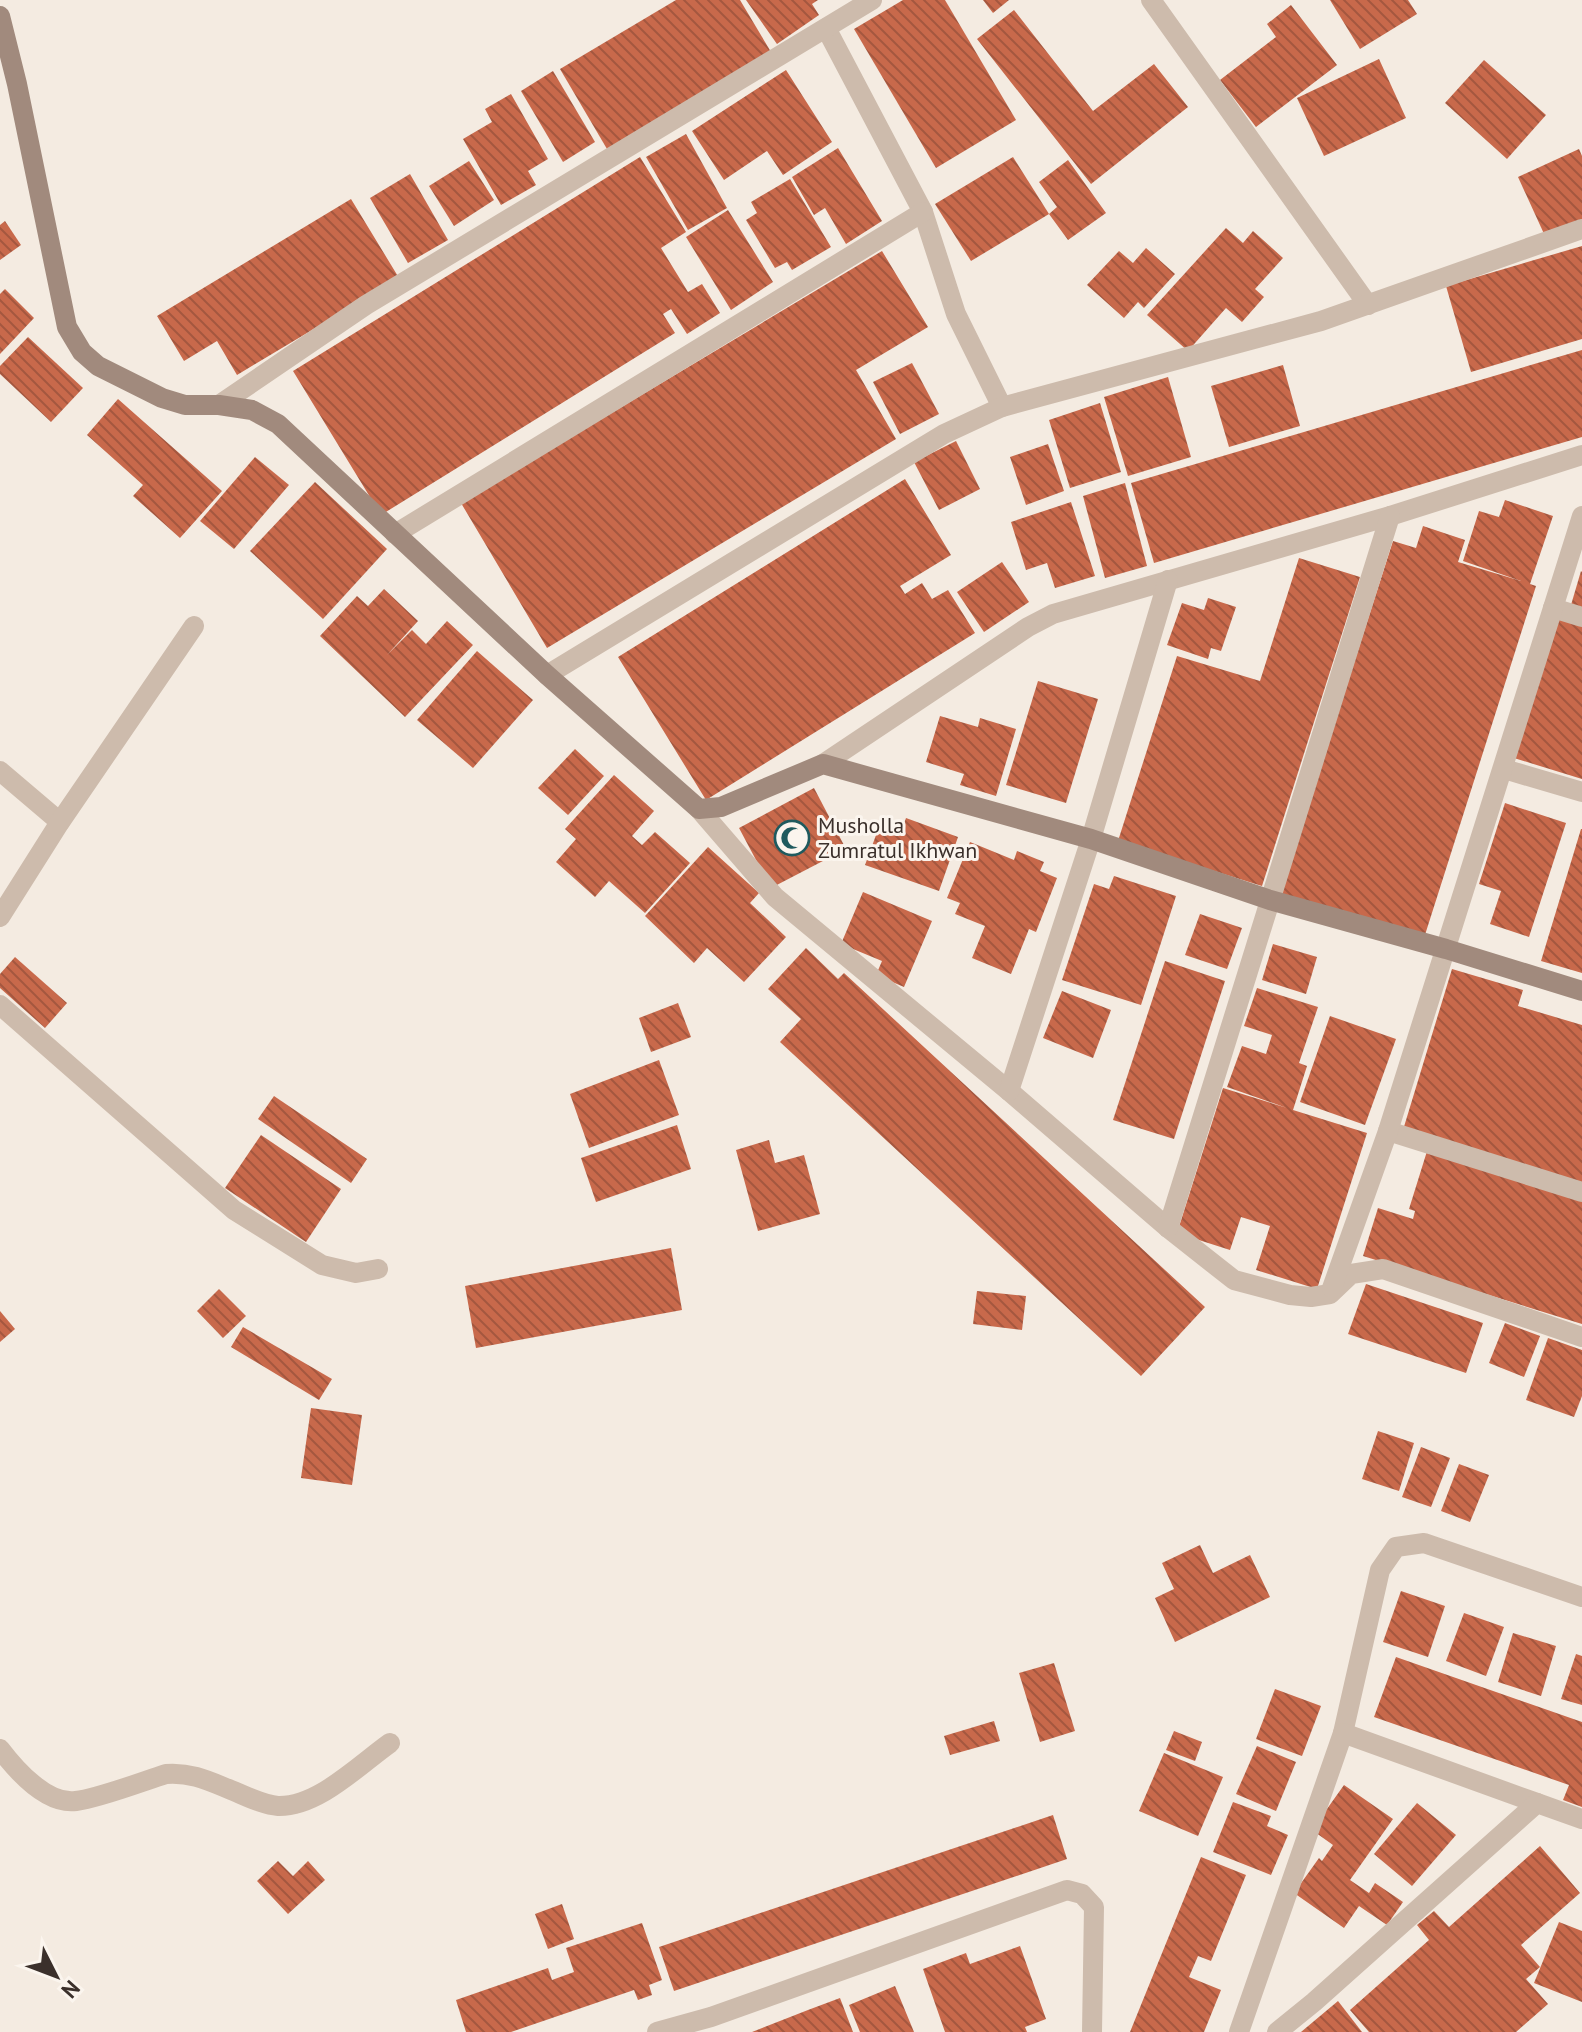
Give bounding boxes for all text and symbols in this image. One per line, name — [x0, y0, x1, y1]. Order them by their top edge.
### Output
place label: Musholla Zumratul Ikhwan — [818, 811, 977, 864]
mosque icon: Musholla Zumratul Ikhwan — [773, 819, 811, 857]
north arrow — [16, 1936, 96, 2016]
text: N — [56, 1975, 86, 2004]

